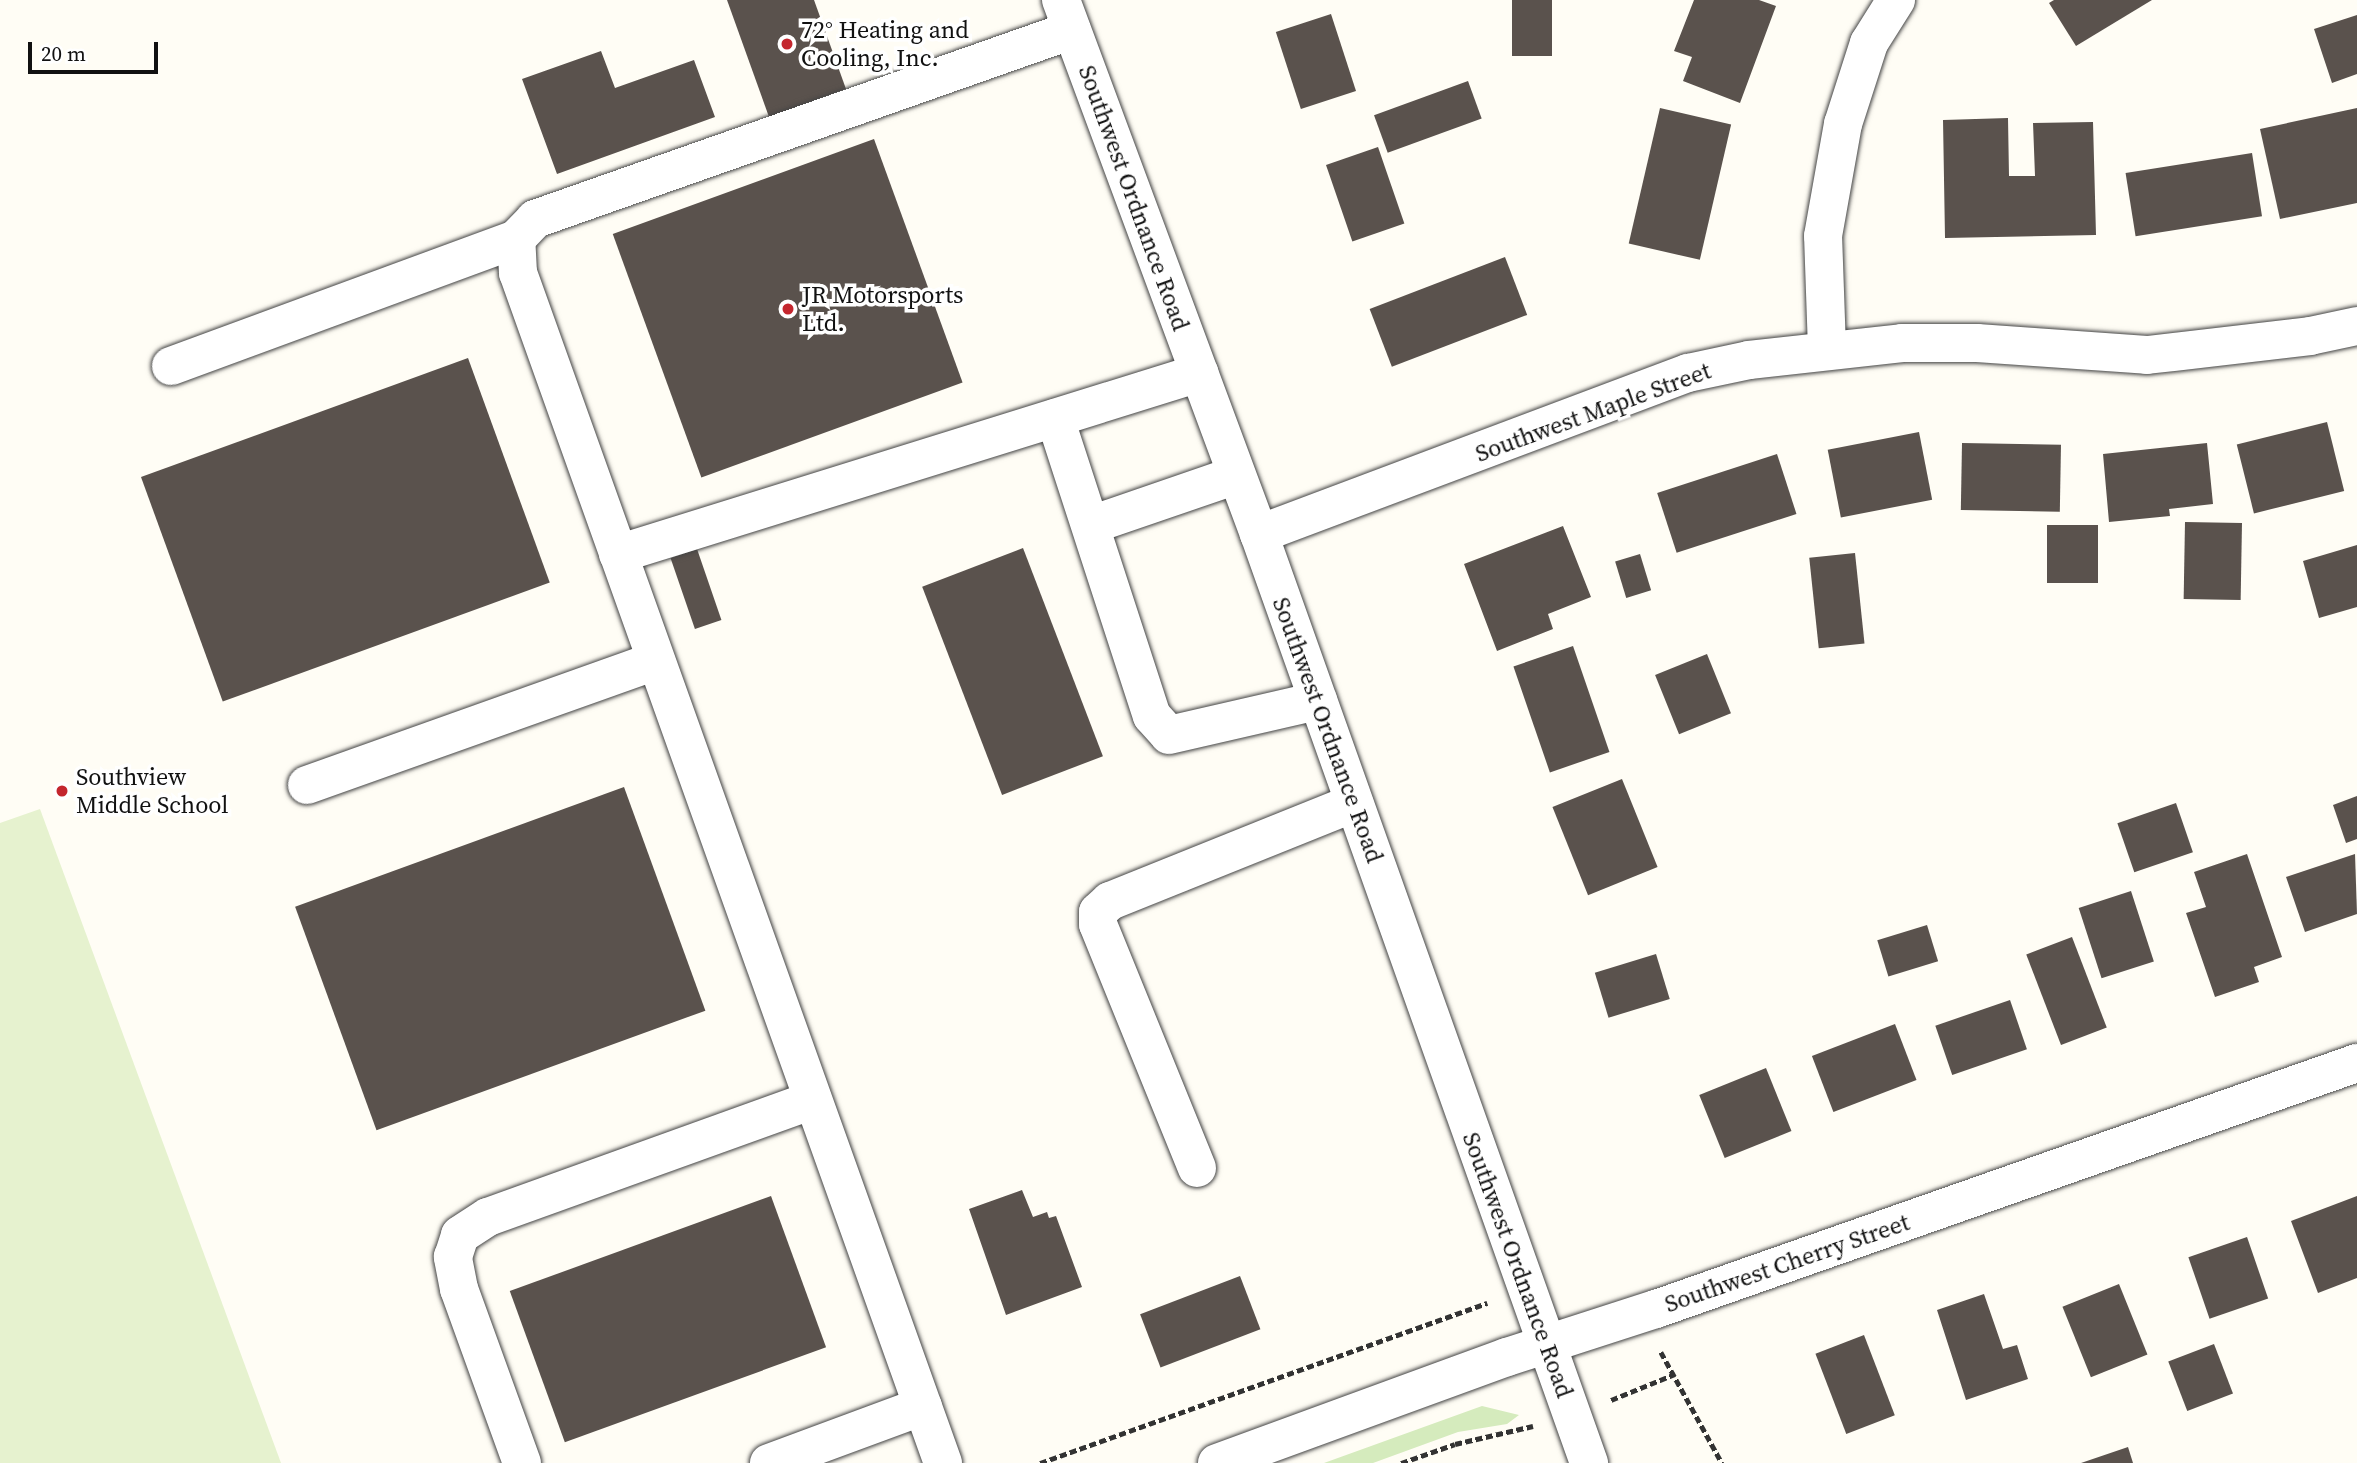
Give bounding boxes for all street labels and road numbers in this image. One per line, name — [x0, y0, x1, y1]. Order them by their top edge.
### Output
street label: Southwest Ordnance Road — [1073, 61, 1195, 335]
street label: Southwest Maple Street — [1471, 356, 1715, 468]
street label: Southwest Ordnance Road — [1267, 593, 1389, 867]
street label: Southwest Ordnance Road — [1457, 1128, 1579, 1402]
street label: Southwest Cherry Street — [1661, 1208, 1913, 1318]

